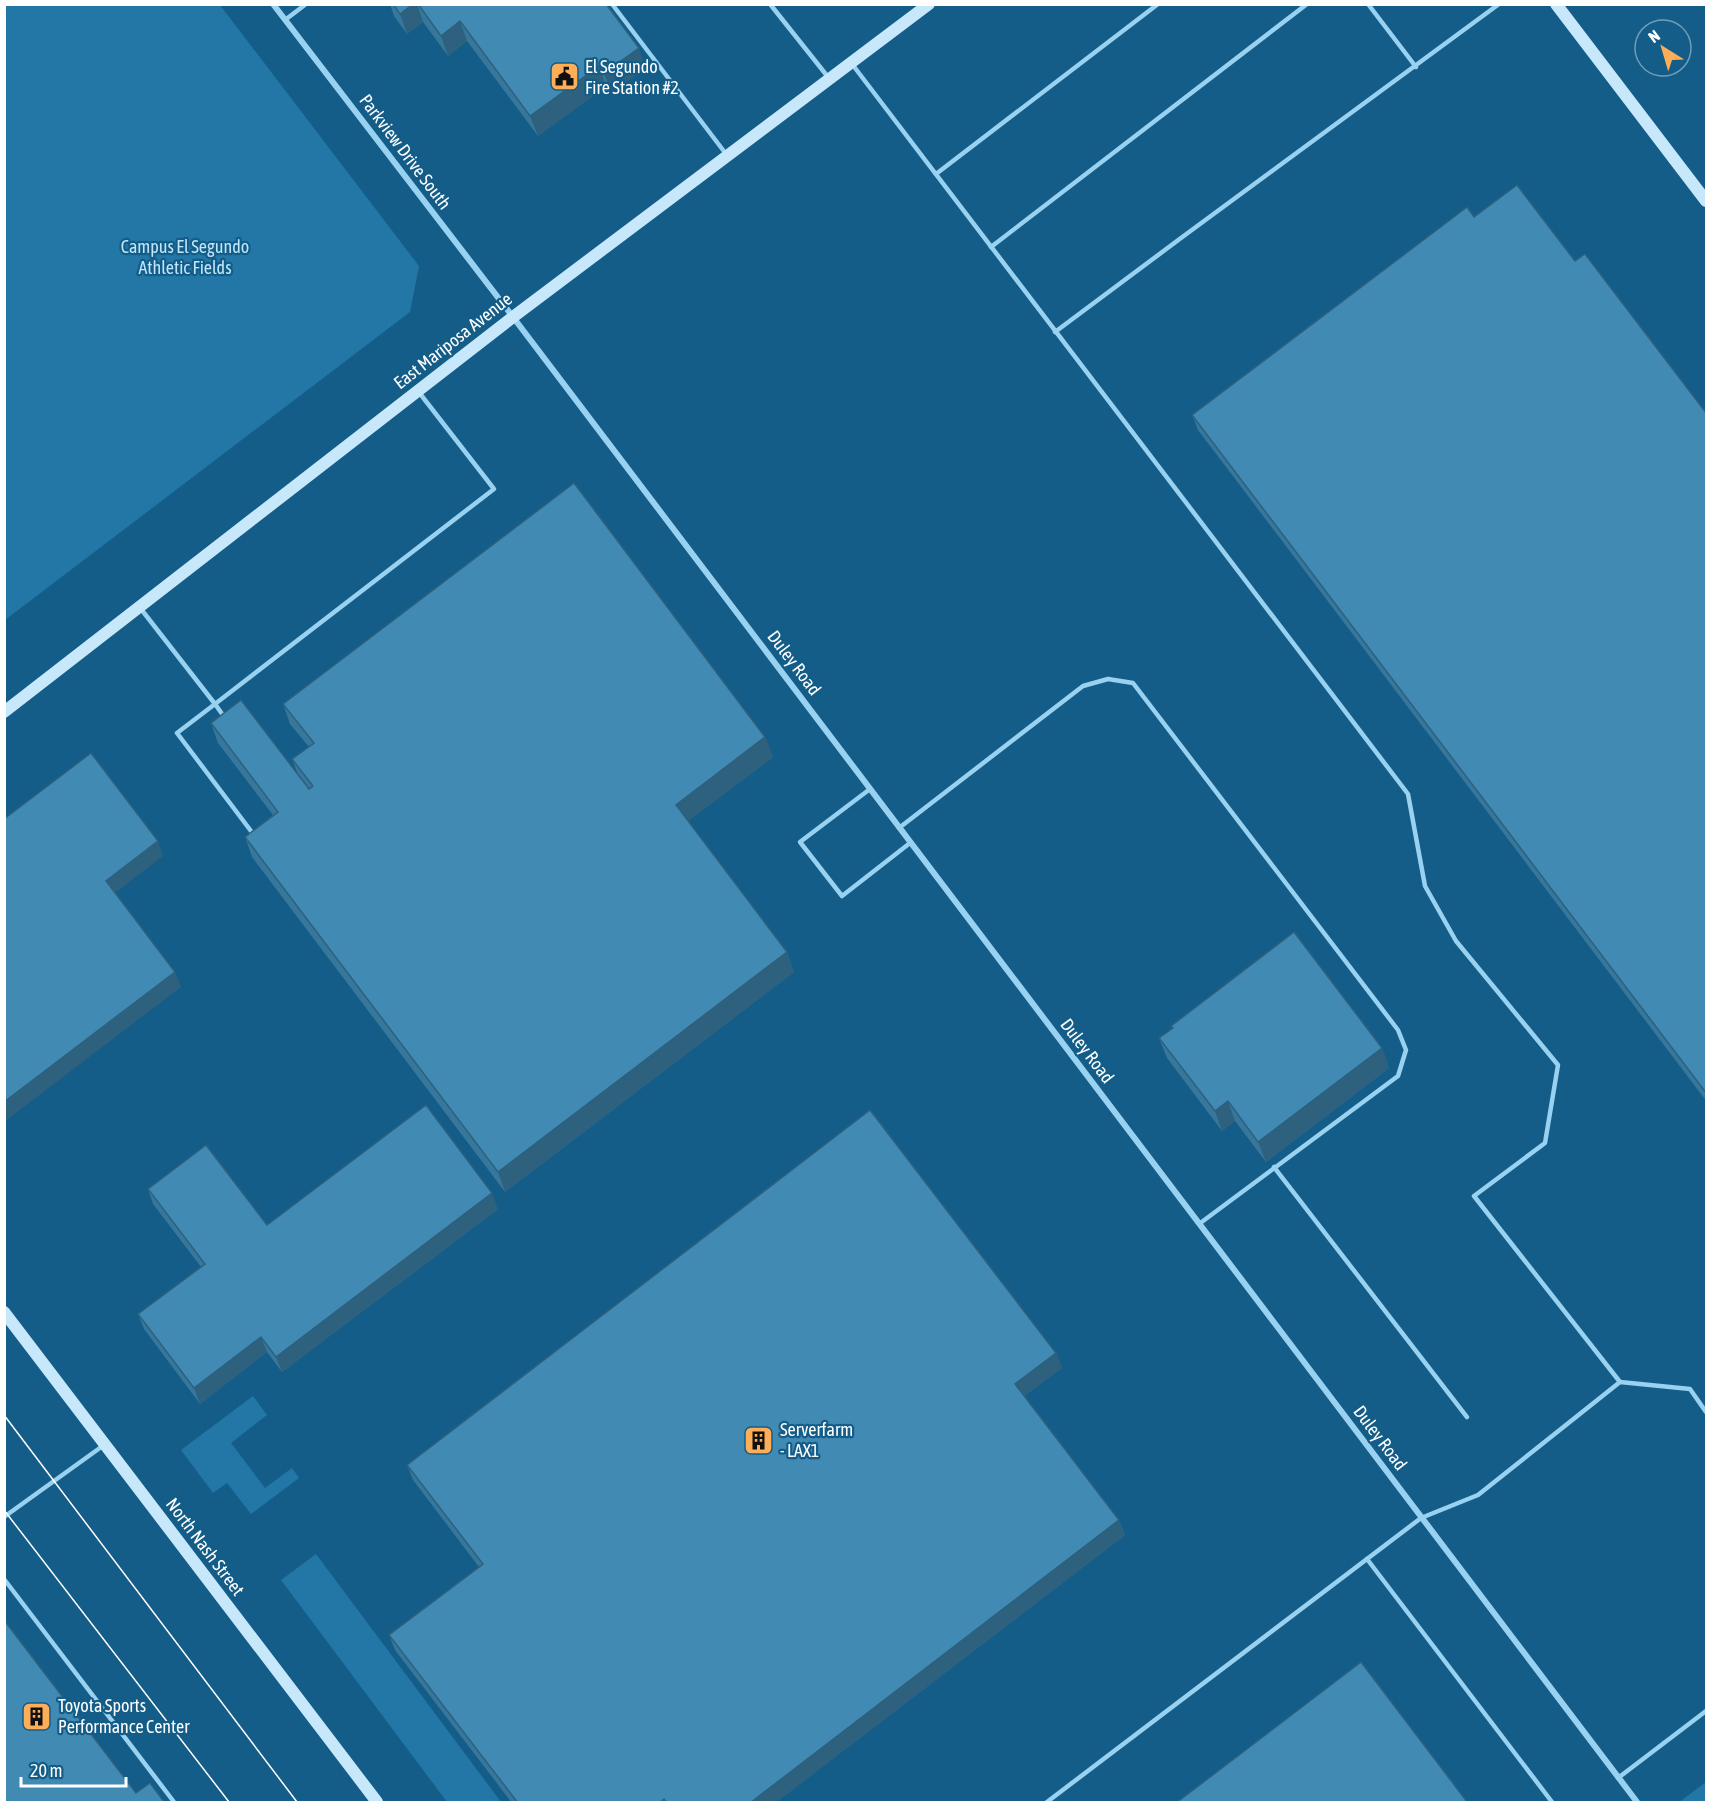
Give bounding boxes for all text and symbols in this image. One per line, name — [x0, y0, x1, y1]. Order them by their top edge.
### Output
north arrow — [1633, 18, 1693, 78]
text: N — [1645, 26, 1663, 46]
place label: El Segundo Fire Station #2 — [585, 56, 679, 98]
public building icon: El Segundo Fire Station #2 — [548, 61, 580, 93]
street label: Parkview Drive South — [355, 90, 456, 213]
park label: Campus El Segundo Athletic Fields — [121, 236, 249, 278]
street label: East Mariposa Avenue — [390, 288, 516, 393]
street label: Duley Road — [763, 626, 826, 699]
street label: Duley Road — [1056, 1014, 1119, 1087]
street label: Duley Road — [1349, 1401, 1412, 1474]
place label: Serverfarm - LAX1 — [780, 1419, 853, 1461]
building icon: Serverfarm - LAX1 — [743, 1424, 775, 1456]
street label: North Nash Street — [162, 1494, 249, 1600]
place label: Toyota Sports Performance Center — [58, 1695, 190, 1737]
building icon: Toyota Sports Performance Center — [21, 1700, 53, 1732]
scale bar — [21, 1750, 126, 1788]
text: 20 m — [30, 1760, 62, 1781]

